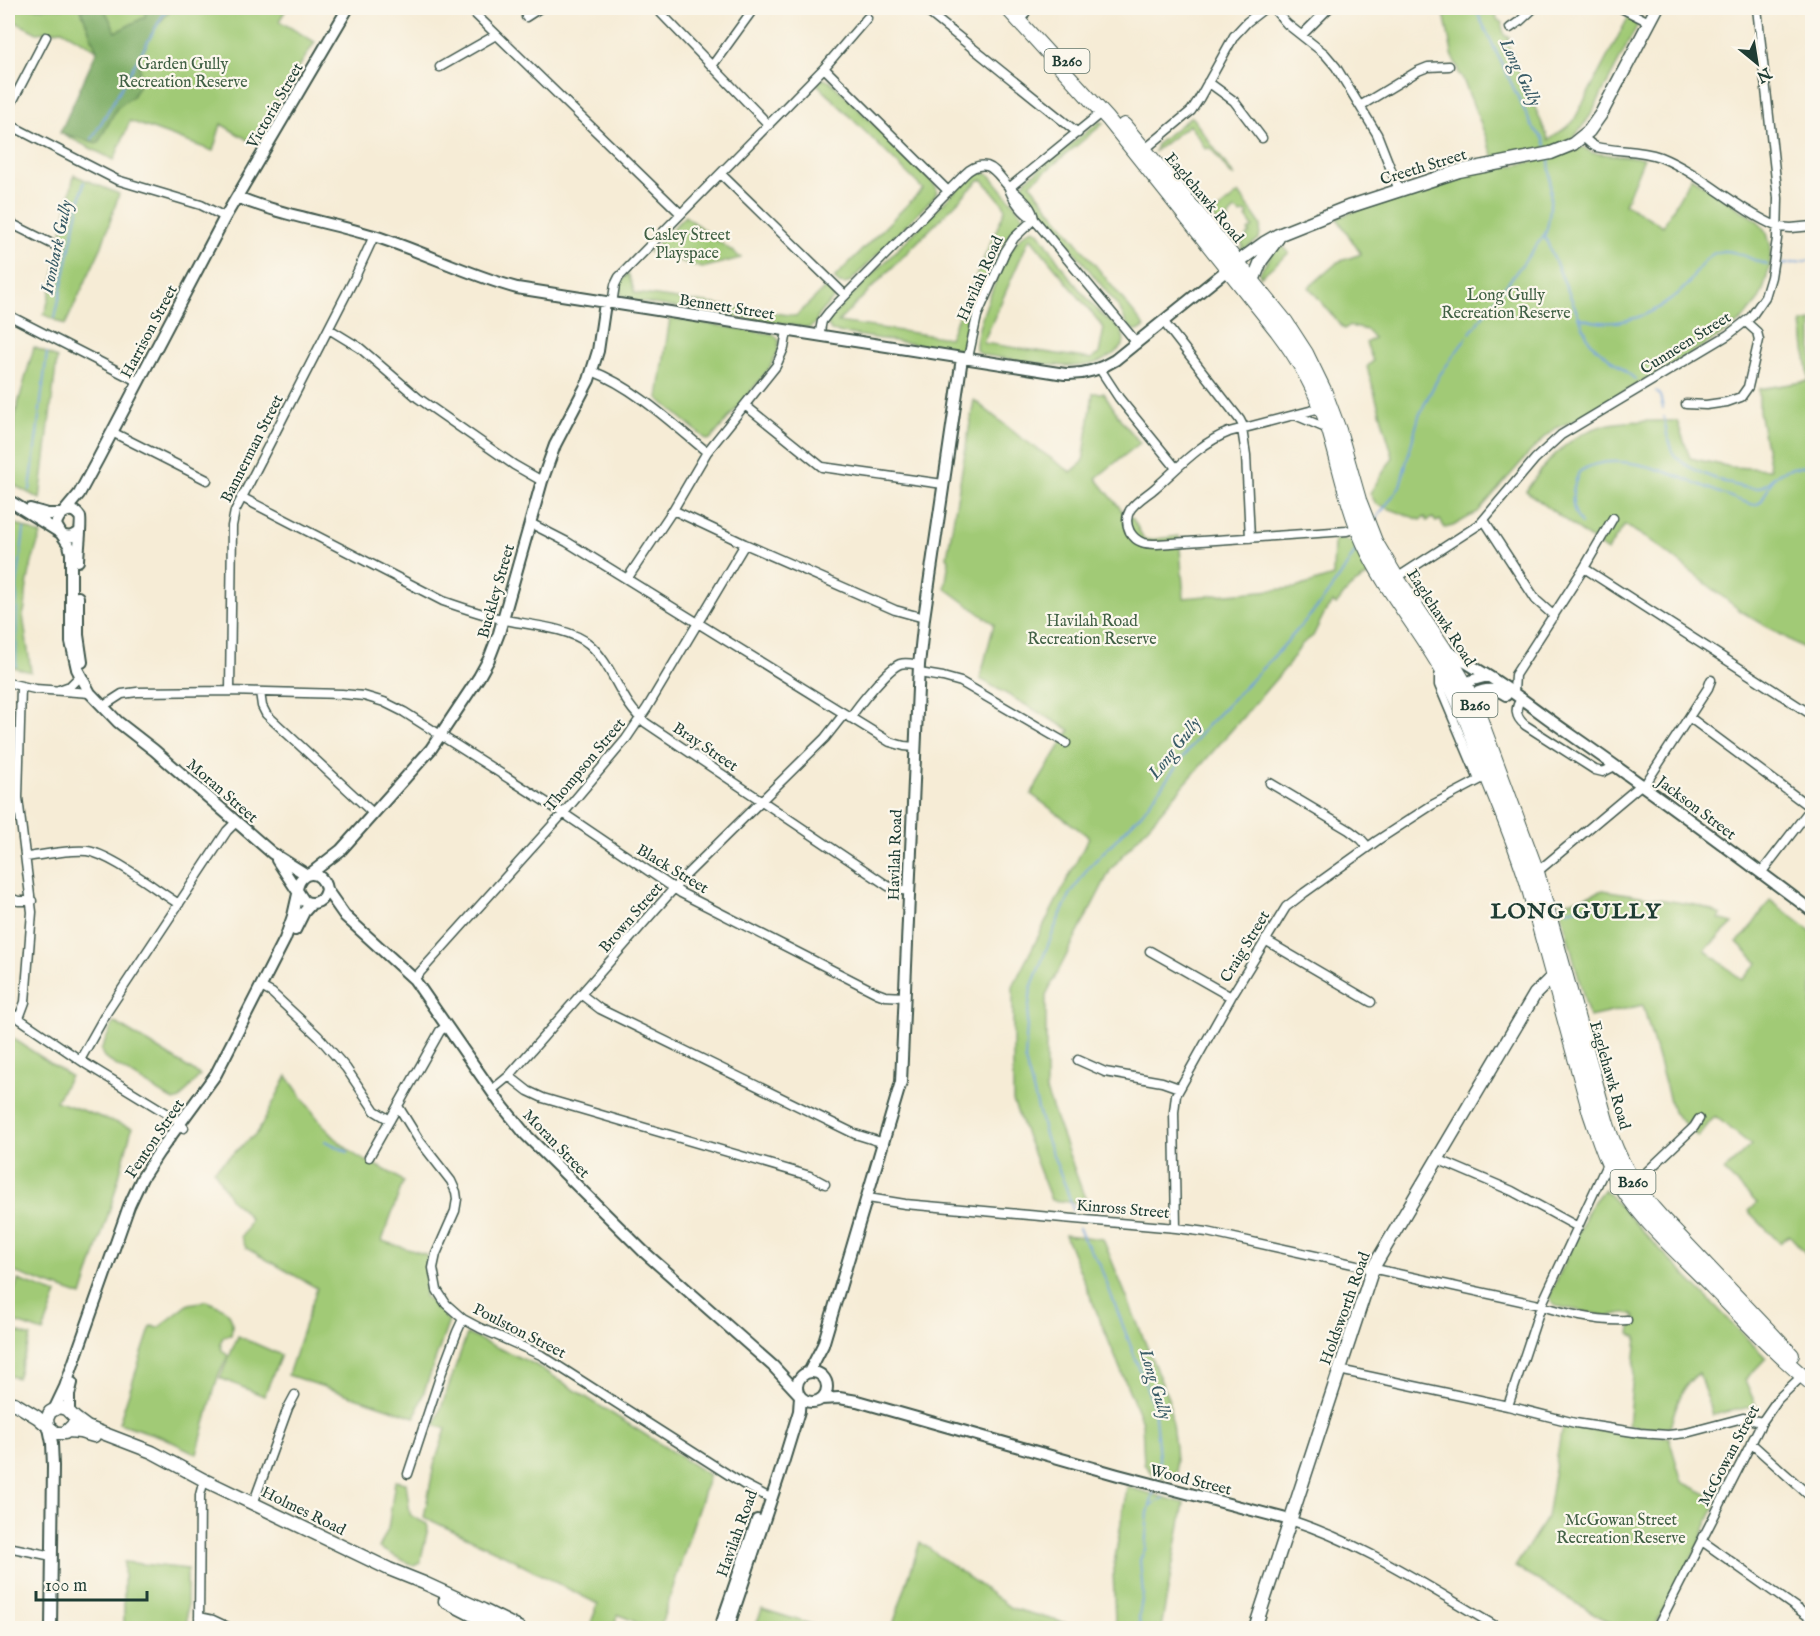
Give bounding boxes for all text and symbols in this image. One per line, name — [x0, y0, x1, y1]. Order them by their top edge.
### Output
north arrow — [1727, 33, 1787, 93]
water label: Long Gully — [1493, 34, 1546, 111]
road number: B260 — [1044, 49, 1090, 73]
park label: Garden Gully Recreation Reserve — [118, 55, 248, 93]
street label: Victoria Street — [243, 59, 309, 153]
text: N — [1752, 62, 1775, 86]
street label: Creeth Street — [1378, 145, 1470, 191]
street label: Eaglehawk Road — [1160, 149, 1247, 248]
water label: Ironbark Gully — [36, 198, 79, 297]
park label: Casley Street Playspace — [644, 226, 731, 264]
street label: Havilah Road — [953, 233, 1009, 325]
street label: Harrison Street — [117, 281, 183, 382]
park label: Long Gully Recreation Reserve — [1441, 286, 1571, 324]
street label: Bennett Street — [677, 291, 776, 325]
street label: Cunneen Street — [1637, 308, 1736, 380]
street label: Bannerman Street — [217, 391, 289, 506]
street label: Buckley Street — [474, 542, 520, 641]
street label: Eaglehawk Road — [1401, 566, 1479, 671]
park label: Havilah Road Recreation Reserve — [1027, 612, 1157, 650]
road number: B260 — [1452, 693, 1498, 717]
water label: Long Gully — [1143, 713, 1207, 785]
street label: Thompson Street — [541, 714, 631, 816]
street label: Bray Street — [668, 719, 742, 777]
street label: Moran Street — [182, 755, 262, 828]
street label: Jackson Street — [1650, 771, 1740, 845]
street label: Havilah Road — [884, 809, 908, 901]
street label: Black Street — [632, 840, 712, 899]
street label: Brown Street — [595, 878, 668, 958]
district label: LONG GULLY — [1490, 898, 1662, 926]
street label: Craig Street — [1216, 907, 1275, 987]
street label: Eaglehawk Road — [1584, 1019, 1634, 1133]
street label: Fenton Street — [122, 1095, 190, 1183]
street label: Moran Street — [518, 1106, 594, 1183]
road number: B260 — [1610, 1170, 1656, 1194]
street label: Kinross Street — [1075, 1196, 1171, 1224]
street label: Holdsworth Road — [1316, 1249, 1376, 1368]
street label: Poulston Street — [469, 1300, 569, 1364]
water label: Long Gully — [1133, 1345, 1176, 1423]
street label: McGowan Street — [1695, 1401, 1765, 1510]
street label: Wood Street — [1148, 1461, 1234, 1501]
street label: Holmes Road — [258, 1483, 349, 1541]
street label: Havilah Road — [713, 1487, 763, 1580]
park label: McGowan Street Recreation Reserve — [1556, 1511, 1686, 1549]
scale bar — [36, 1564, 147, 1602]
text: 100 m — [45, 1575, 87, 1598]

